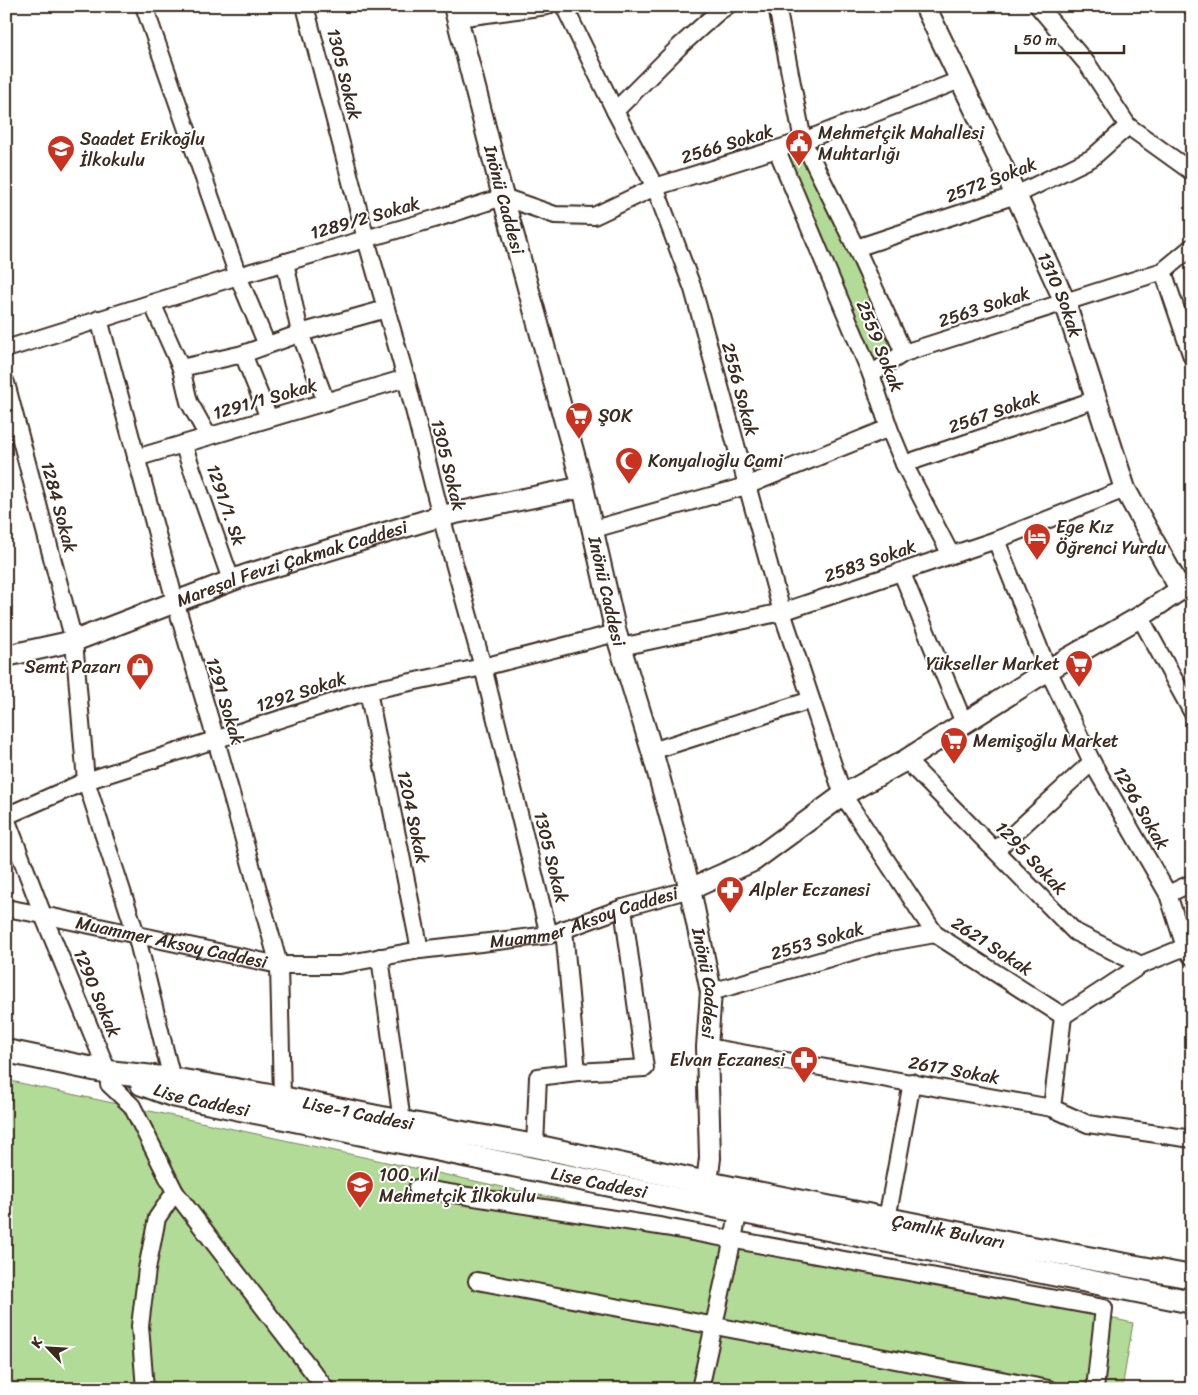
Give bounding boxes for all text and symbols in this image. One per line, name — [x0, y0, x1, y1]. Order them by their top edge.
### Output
scale bar — [1016, 22, 1123, 54]
street label: 1305 Sokak — [317, 25, 371, 124]
text: 50 m — [1023, 27, 1058, 53]
street label: 2566 Sokak — [677, 115, 778, 173]
place label: Mehmetçik Mahallesi Muhtarlığı — [818, 117, 985, 170]
place label: Saadet Erikoğlu İlkokulu — [79, 123, 205, 176]
public building icon: Mehmetçik Mahallesi Muhtarlığı — [784, 128, 814, 167]
school or university icon: Saadet Erikoğlu İlkokulu — [46, 134, 76, 173]
street label: Inönü Caddesi — [474, 141, 534, 259]
street label: 2572 Sokak — [941, 148, 1042, 212]
street label: 1289/2 Sokak — [306, 187, 424, 249]
street label: 1310 Sokak — [1028, 247, 1092, 342]
street label: 2563 Sokak — [934, 277, 1034, 337]
street label: 2559 Sokak — [847, 295, 913, 397]
street label: 2556 Sokak — [712, 339, 768, 440]
street label: 1291/1 Sokak — [209, 369, 321, 429]
street label: 2567 Sokak — [944, 381, 1045, 443]
place label: ŞOK — [598, 400, 633, 432]
supermarket icon: ŞOK — [564, 401, 594, 440]
street label: 1305 Sokak — [421, 416, 475, 515]
place label: Konyalıoğlu Cami — [648, 445, 784, 477]
mosque icon: Konyalıoğlu Cami — [614, 446, 644, 485]
street label: 1284 Sokak — [31, 458, 87, 557]
street label: 1291/1. Sk — [197, 460, 255, 551]
street label: Mareşal Fevzi Çakmak Caddesi — [172, 511, 412, 616]
place label: Ege Kız Öğrenci Yurdu — [1056, 511, 1166, 564]
hotel icon: Ege Kız Öğrenci Yurdu — [1022, 522, 1052, 561]
street label: 2583 Sokak — [820, 530, 921, 592]
street label: Inönü Caddesi — [578, 532, 635, 651]
place label: Yükseller Market — [926, 648, 1060, 680]
supermarket icon: Yükseller Market — [1064, 649, 1094, 688]
place label: Semt Pazarı — [25, 651, 121, 683]
shop icon: Semt Pazarı — [125, 652, 155, 691]
street label: 1291 Sokak — [197, 653, 254, 749]
street label: 1292 Sokak — [252, 662, 351, 722]
place label: Memişoğlu Market — [973, 725, 1119, 757]
supermarket icon: Memişoğlu Market — [939, 726, 969, 765]
street label: 1296 Sokak — [1104, 760, 1178, 857]
street label: 1204 Sokak — [388, 768, 439, 867]
street label: 1305 Sokak — [524, 808, 578, 907]
street label: 1295 Sokak — [987, 813, 1075, 903]
place label: Alpler Eczanesi — [748, 874, 871, 906]
pharmacy icon: Alpler Eczanesi — [715, 875, 745, 914]
street label: Muammer Aksoy Caddesi — [488, 877, 683, 958]
street label: Muammer Aksoy Caddesi — [73, 906, 271, 978]
street label: 2621 Sokak — [945, 908, 1040, 985]
street label: 2553 Sokak — [767, 912, 868, 970]
street label: Inönü Caddesi — [682, 924, 727, 1041]
street label: 1290 Sokak — [64, 944, 130, 1043]
place label: Elvan Eczanesi — [670, 1044, 786, 1076]
pharmacy icon: Elvan Eczanesi — [789, 1045, 819, 1084]
street label: 2617 Sokak — [906, 1046, 1002, 1094]
street label: Lise Caddesi — [149, 1074, 253, 1127]
street label: Lise-1 Caddesi — [300, 1087, 417, 1140]
street label: Lise Caddesi — [548, 1157, 651, 1208]
place label: 100. Yıl Mehmetçik İlkokulu — [379, 1159, 536, 1212]
school or university icon: 100. Yıl Mehmetçik İlkokulu — [345, 1170, 375, 1209]
street label: Çamlık Bulvarı — [889, 1204, 1008, 1258]
north arrow — [22, 1322, 72, 1372]
text: K — [23, 1332, 50, 1353]

